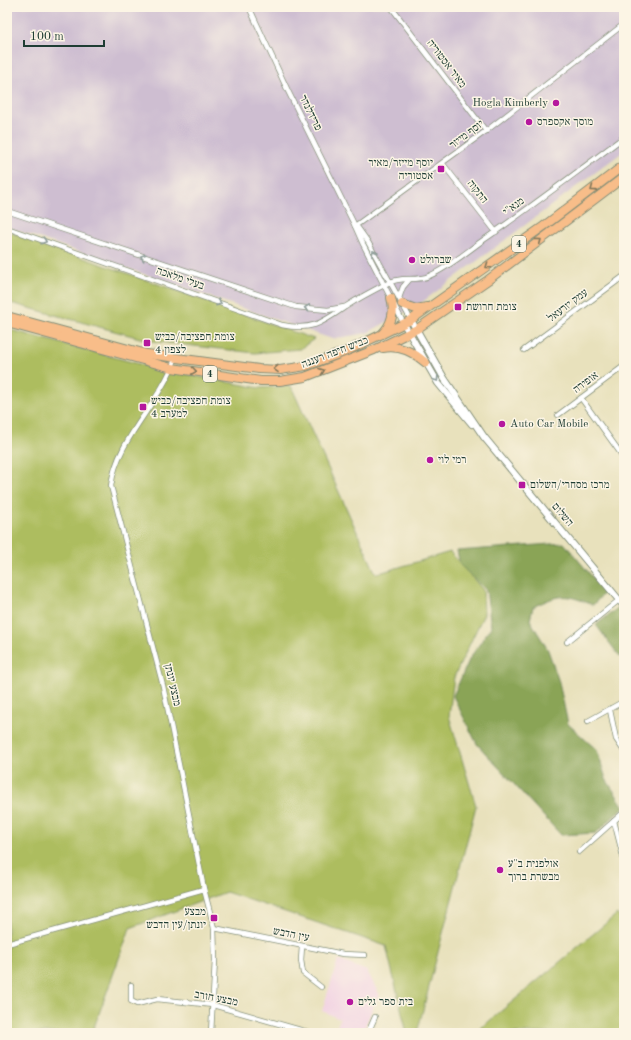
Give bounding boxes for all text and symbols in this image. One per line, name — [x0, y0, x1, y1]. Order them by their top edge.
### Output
scale bar — [24, 22, 104, 48]
text: 100 m — [30, 31, 64, 43]
street label: מאיר אסטוריה — [424, 38, 468, 90]
street label: פרידלנדר — [297, 93, 324, 133]
place label: Hogla Kimberly — [472, 98, 548, 109]
marker: Hogla Kimberly — [551, 98, 561, 108]
marker: מוסך אקספרס — [524, 117, 534, 127]
place label: מוסך אקספרס — [537, 117, 593, 128]
street label: יוסף מייזר — [448, 119, 486, 151]
place label: יוסף מייזר/מאיר אסטוריה — [369, 158, 433, 182]
marker: יוסף מייזר/מאיר אסטוריה — [436, 164, 446, 174]
street label: התקוה — [465, 178, 490, 206]
one-way arrow — [590, 184, 597, 192]
street label: מנא"י — [502, 196, 527, 218]
one-way arrow — [40, 236, 47, 244]
road number: 4 — [512, 236, 526, 252]
one-way arrow — [535, 238, 542, 246]
one-way arrow — [371, 250, 379, 257]
one-way arrow — [140, 253, 147, 261]
place label: שברולט — [420, 254, 452, 266]
marker: שברולט — [407, 255, 417, 265]
one-way arrow — [486, 261, 493, 268]
street label: בעלי מלאכה — [155, 265, 206, 292]
street label: עמק יזרעאל — [545, 287, 590, 325]
one-way arrow — [216, 298, 223, 306]
marker: צומת חרושת — [453, 302, 463, 312]
place label: צומת חרושת — [466, 302, 517, 313]
one-way arrow — [304, 304, 310, 313]
place label: צומת חפציבה/כביש 4 לצפון — [155, 332, 235, 356]
street label: כביש חיפה רעננה — [300, 335, 370, 371]
marker: צומת חפציבה/כביש 4 לצפון — [142, 338, 152, 348]
one-way arrow — [273, 365, 279, 374]
one-way arrow — [191, 366, 197, 375]
road number: 4 — [203, 366, 217, 382]
one-way arrow — [318, 368, 325, 376]
street label: אופירה — [571, 370, 601, 396]
one-way arrow — [431, 375, 439, 382]
place label: צומת חפציבה/כביש 4 למערב — [151, 396, 231, 420]
marker: צומת חפציבה/כביש 4 למערב — [138, 402, 148, 412]
marker: Auto Car Mobile — [497, 419, 507, 429]
place label: Auto Car Mobile — [510, 419, 588, 430]
place label: רמי לוי — [438, 454, 467, 466]
marker: רמי לוי — [425, 455, 435, 465]
place label: מרכז מסחרי/השלום — [530, 479, 610, 491]
marker: מרכז מסחרי/השלום — [517, 480, 527, 490]
street label: השלום — [549, 501, 576, 529]
street label: מבצע יונתן — [162, 663, 182, 707]
place label: אולפנית ב"ע מבשרת ברוך — [508, 858, 559, 883]
marker: אולפנית ב"ע מבשרת ברוך — [495, 865, 505, 875]
place label: מבצע יונתן/עין הדבש — [146, 907, 206, 931]
marker: מבצע יונתן/עין הדבש — [209, 913, 219, 923]
street label: עין הדבש — [272, 926, 310, 944]
street label: מבצע חורב — [193, 989, 239, 1009]
place label: בית ספר גלים — [358, 996, 413, 1008]
marker: בית ספר גלים — [345, 997, 355, 1007]

